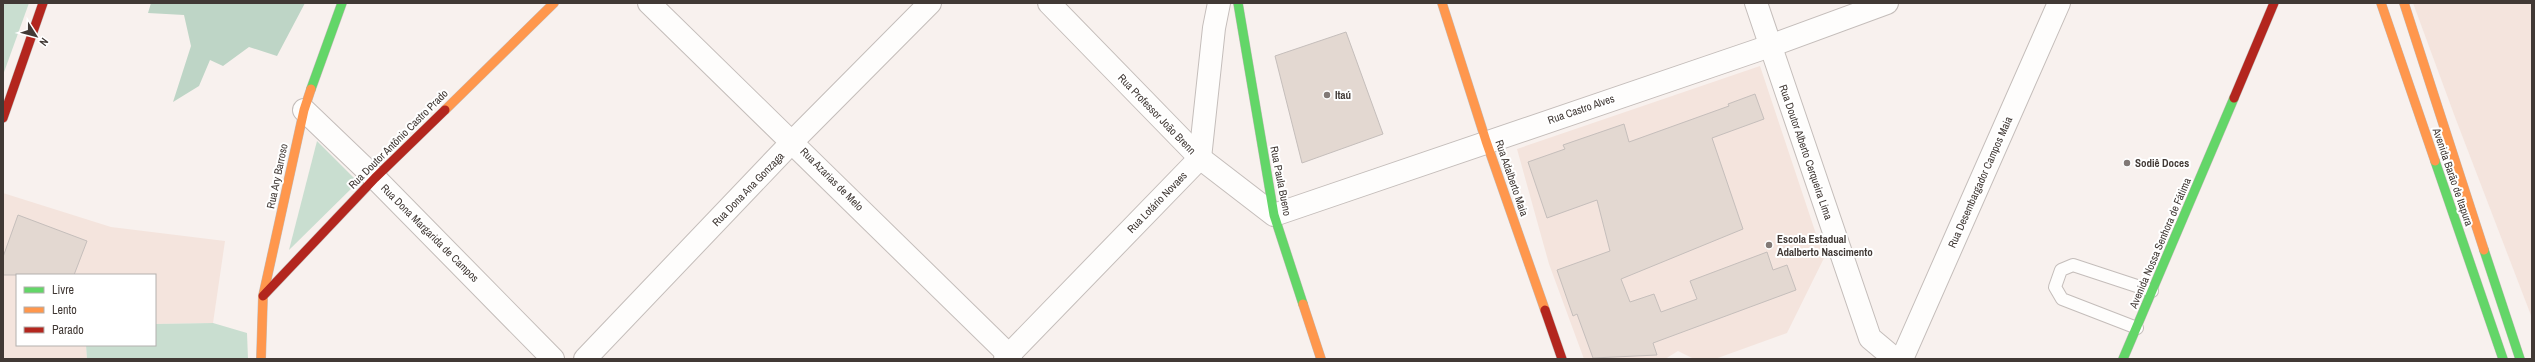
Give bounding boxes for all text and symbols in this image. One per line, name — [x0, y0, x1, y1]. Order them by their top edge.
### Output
north arrow — [16, 16, 56, 56]
text: N — [37, 35, 52, 49]
street label: Rua Professor João Brenn — [1115, 71, 1199, 157]
street label: Rua Doutor Alberto Cerqueira Lima — [1776, 83, 1836, 221]
street label: Rua Doutor Antônio Castro Prado — [345, 86, 451, 192]
place label: Itaú — [1335, 88, 1351, 102]
marker: Itaú — [1322, 90, 1332, 100]
street label: Rua Castro Alves — [1546, 91, 1617, 127]
street label: Rua Desembargador Campos Maia — [1945, 114, 2015, 250]
street label: Avenida Barão de Itapura — [2429, 125, 2476, 228]
street label: Rua Adalberto Maia — [1492, 138, 1532, 218]
street label: Rua Ary Barroso — [263, 142, 291, 210]
street label: Rua Azarias de Melo — [797, 144, 867, 214]
street label: Rua Paula Bueno — [1267, 145, 1295, 217]
street label: Rua Dona Ana Gonzaga — [709, 149, 787, 229]
place label: Sodiê Doces — [2135, 156, 2189, 170]
marker: Sodiê Doces — [2122, 158, 2132, 168]
street label: Rua Lotário Novaes — [1124, 168, 1190, 236]
street label: Avenida Nossa Senhora de Fátima — [2126, 176, 2194, 311]
street label: Rua Dona Margarida de Campos — [378, 181, 482, 285]
place label: Escola Estadual Adalberto Nascimento — [1777, 232, 1873, 259]
marker: Escola Estadual Adalberto Nascimento — [1764, 240, 1774, 250]
legend — [16, 274, 156, 346]
text: Livre — [52, 282, 74, 298]
text: Lento — [52, 302, 77, 318]
text: Parado — [52, 322, 84, 338]

